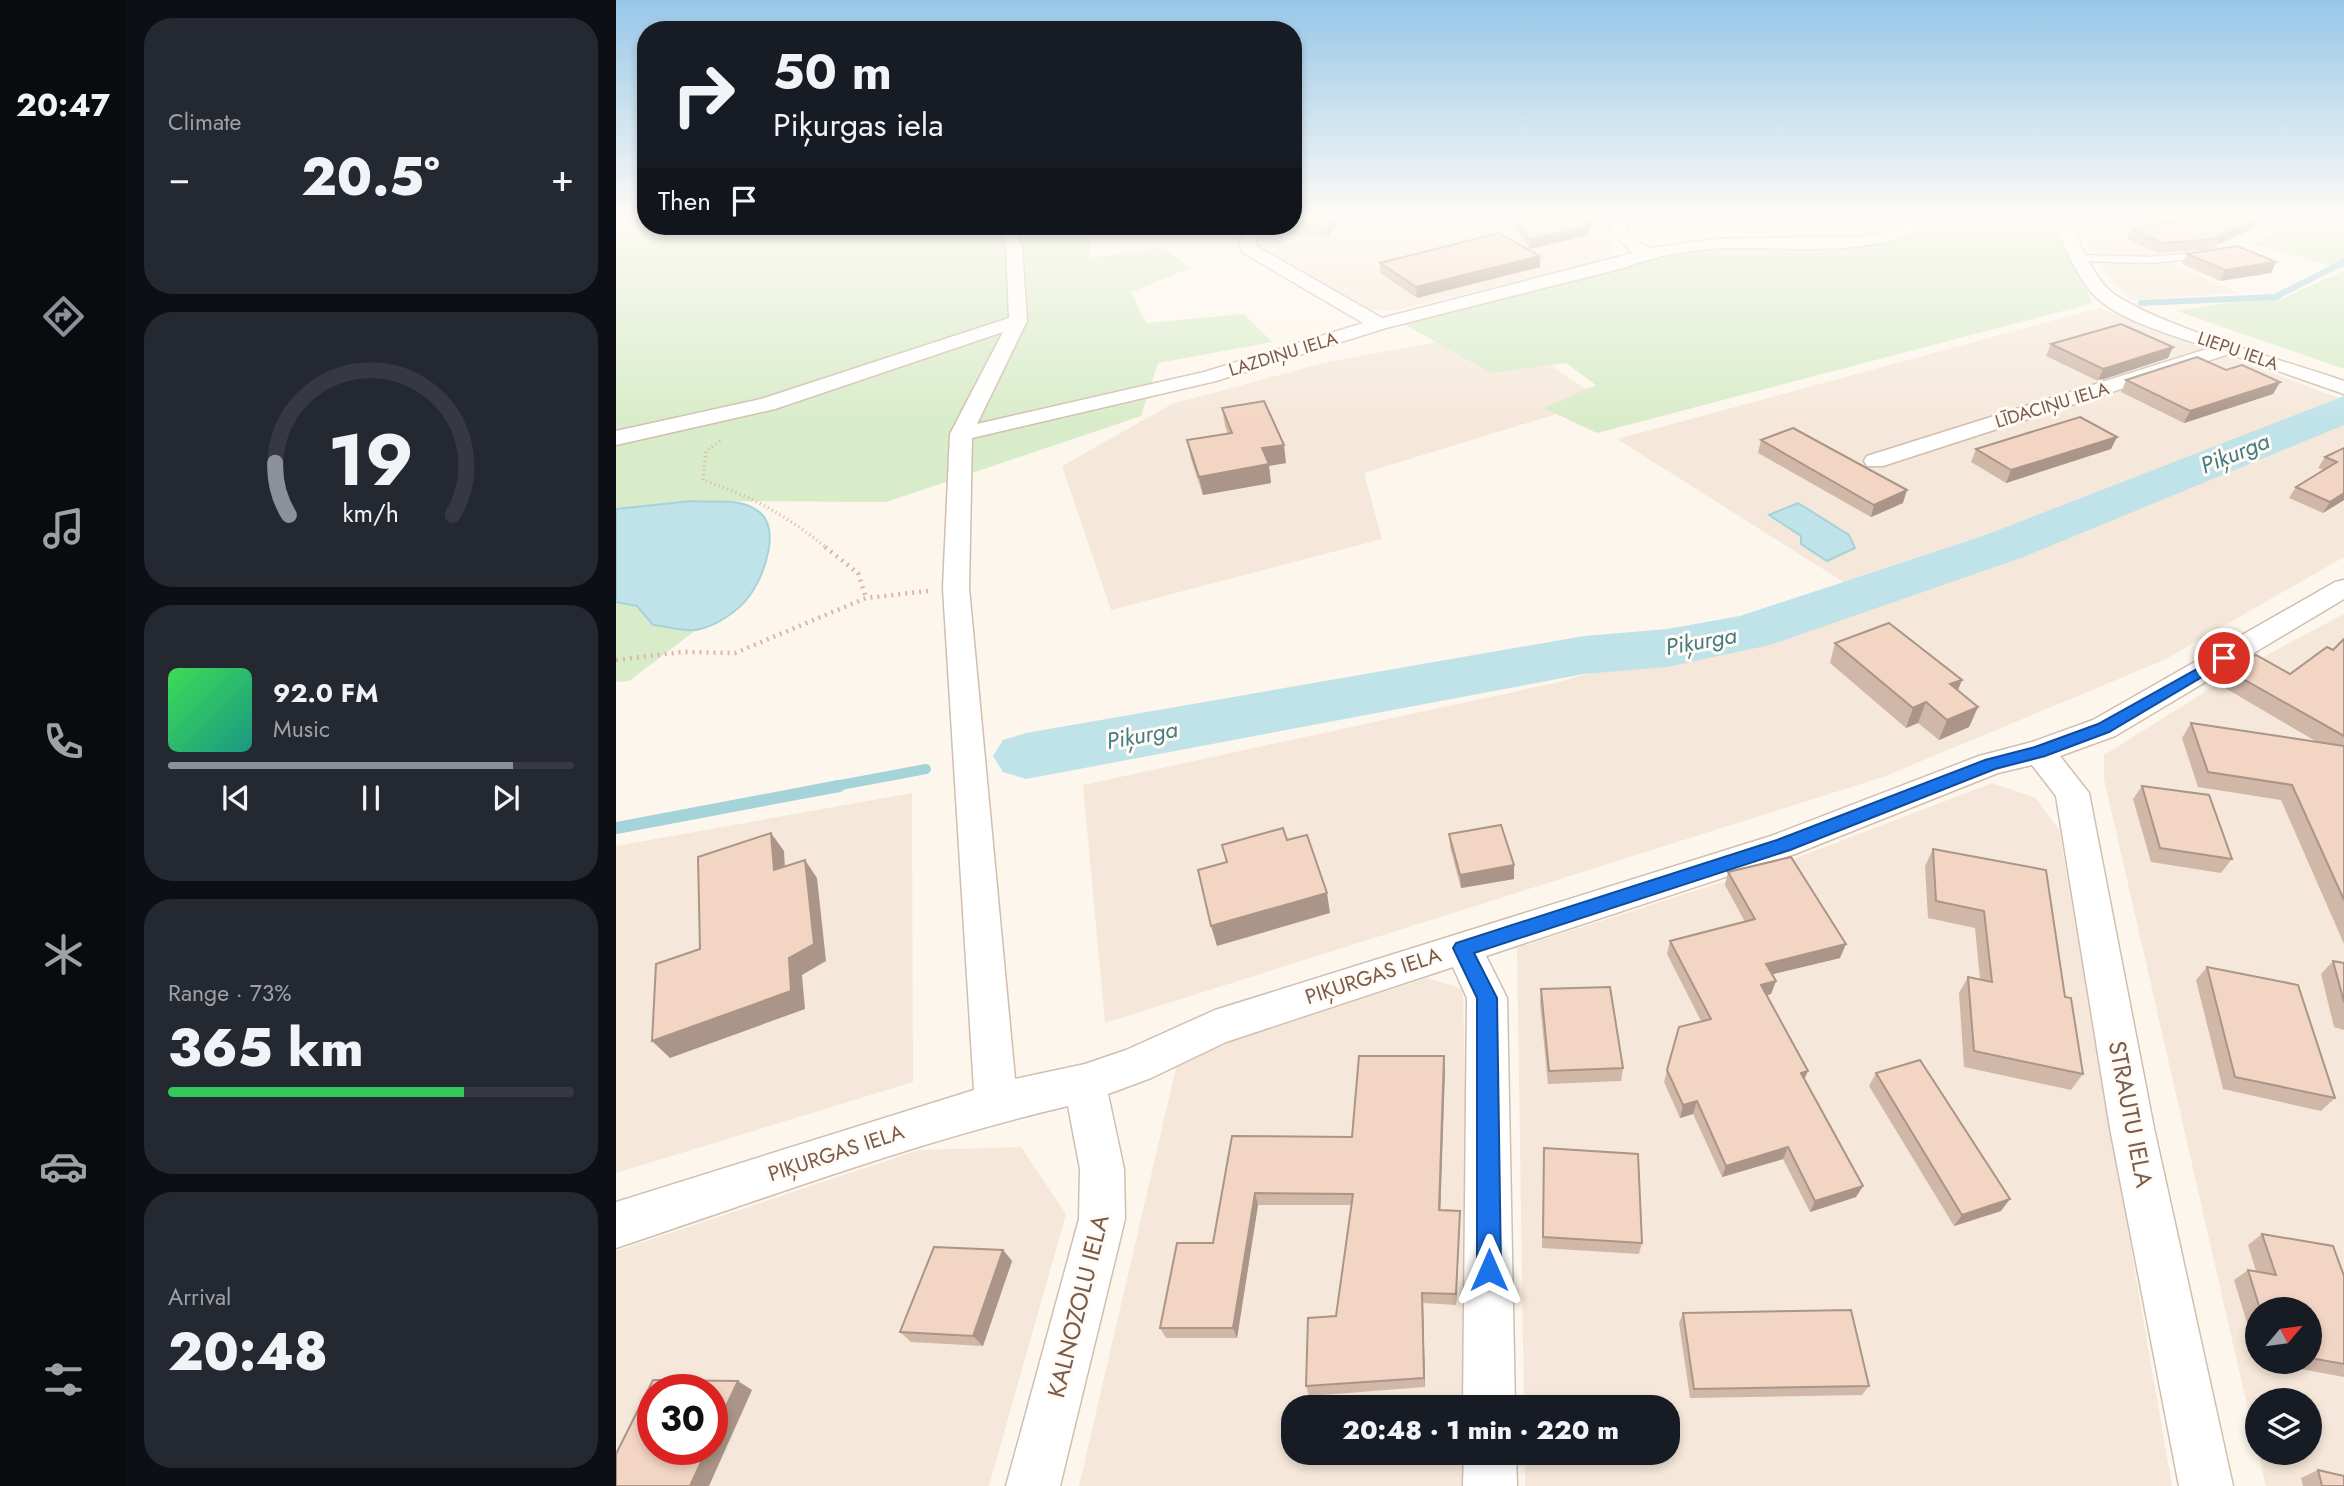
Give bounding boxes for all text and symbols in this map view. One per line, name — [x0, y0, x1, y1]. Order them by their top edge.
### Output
text: 50 m — [773, 37, 892, 107]
icon: right — [658, 49, 749, 140]
text: 20:47 — [16, 82, 110, 128]
text: Piķurgas iela — [773, 102, 944, 148]
text: Climate — [168, 105, 241, 139]
text: 20.5° — [301, 139, 440, 215]
text: − — [168, 150, 190, 205]
text: + — [551, 150, 574, 205]
text: Then — [658, 182, 711, 220]
icon: arrive — [725, 182, 763, 220]
icon: directions — [39, 292, 88, 341]
street label: LAZDIŅU IELA — [1225, 325, 1341, 383]
street label: LIEPU IELA — [2194, 325, 2282, 377]
street label: LĪDACIŅU IELA — [1992, 375, 2112, 435]
text: 19 — [328, 408, 414, 513]
water label: Piķurga — [2195, 424, 2275, 482]
text: km/h — [343, 495, 399, 531]
icon: music — [39, 504, 88, 553]
water label: Piķurga — [1663, 618, 1740, 664]
pin — [2194, 628, 2254, 688]
icon: arrive — [2205, 639, 2243, 677]
text: 92.0 FM — [273, 674, 378, 712]
text: Music — [273, 712, 330, 746]
water label: Piķurga — [1104, 712, 1181, 758]
icon: phone — [39, 717, 88, 766]
icon: previous — [217, 779, 255, 817]
icon: pause — [352, 779, 390, 817]
icon: next — [487, 779, 525, 817]
icon: climate — [39, 930, 88, 979]
street label: PIĶURGAS IELA — [1301, 940, 1445, 1012]
text: Range · 73% — [168, 976, 292, 1010]
text: 365 km — [168, 1010, 363, 1086]
street label: STRAUTU IELA — [2100, 1038, 2162, 1190]
street label: PIĶURGAS IELA — [764, 1117, 908, 1189]
icon: car — [39, 1142, 88, 1191]
street label: KALNOZOLU IELA — [1038, 1211, 1118, 1401]
position arrow — [1452, 1233, 1526, 1307]
text: Arrival — [168, 1280, 231, 1314]
north arrow — [2245, 1297, 2322, 1374]
map controls — [2245, 1297, 2322, 1465]
text: 20:48 — [168, 1314, 328, 1390]
icon: filters — [39, 1355, 88, 1404]
speed limit sign: 30 — [637, 1374, 728, 1465]
button: layers — [2245, 1388, 2322, 1465]
text: 20:48 · 1 min · 220 m — [1342, 1411, 1619, 1449]

